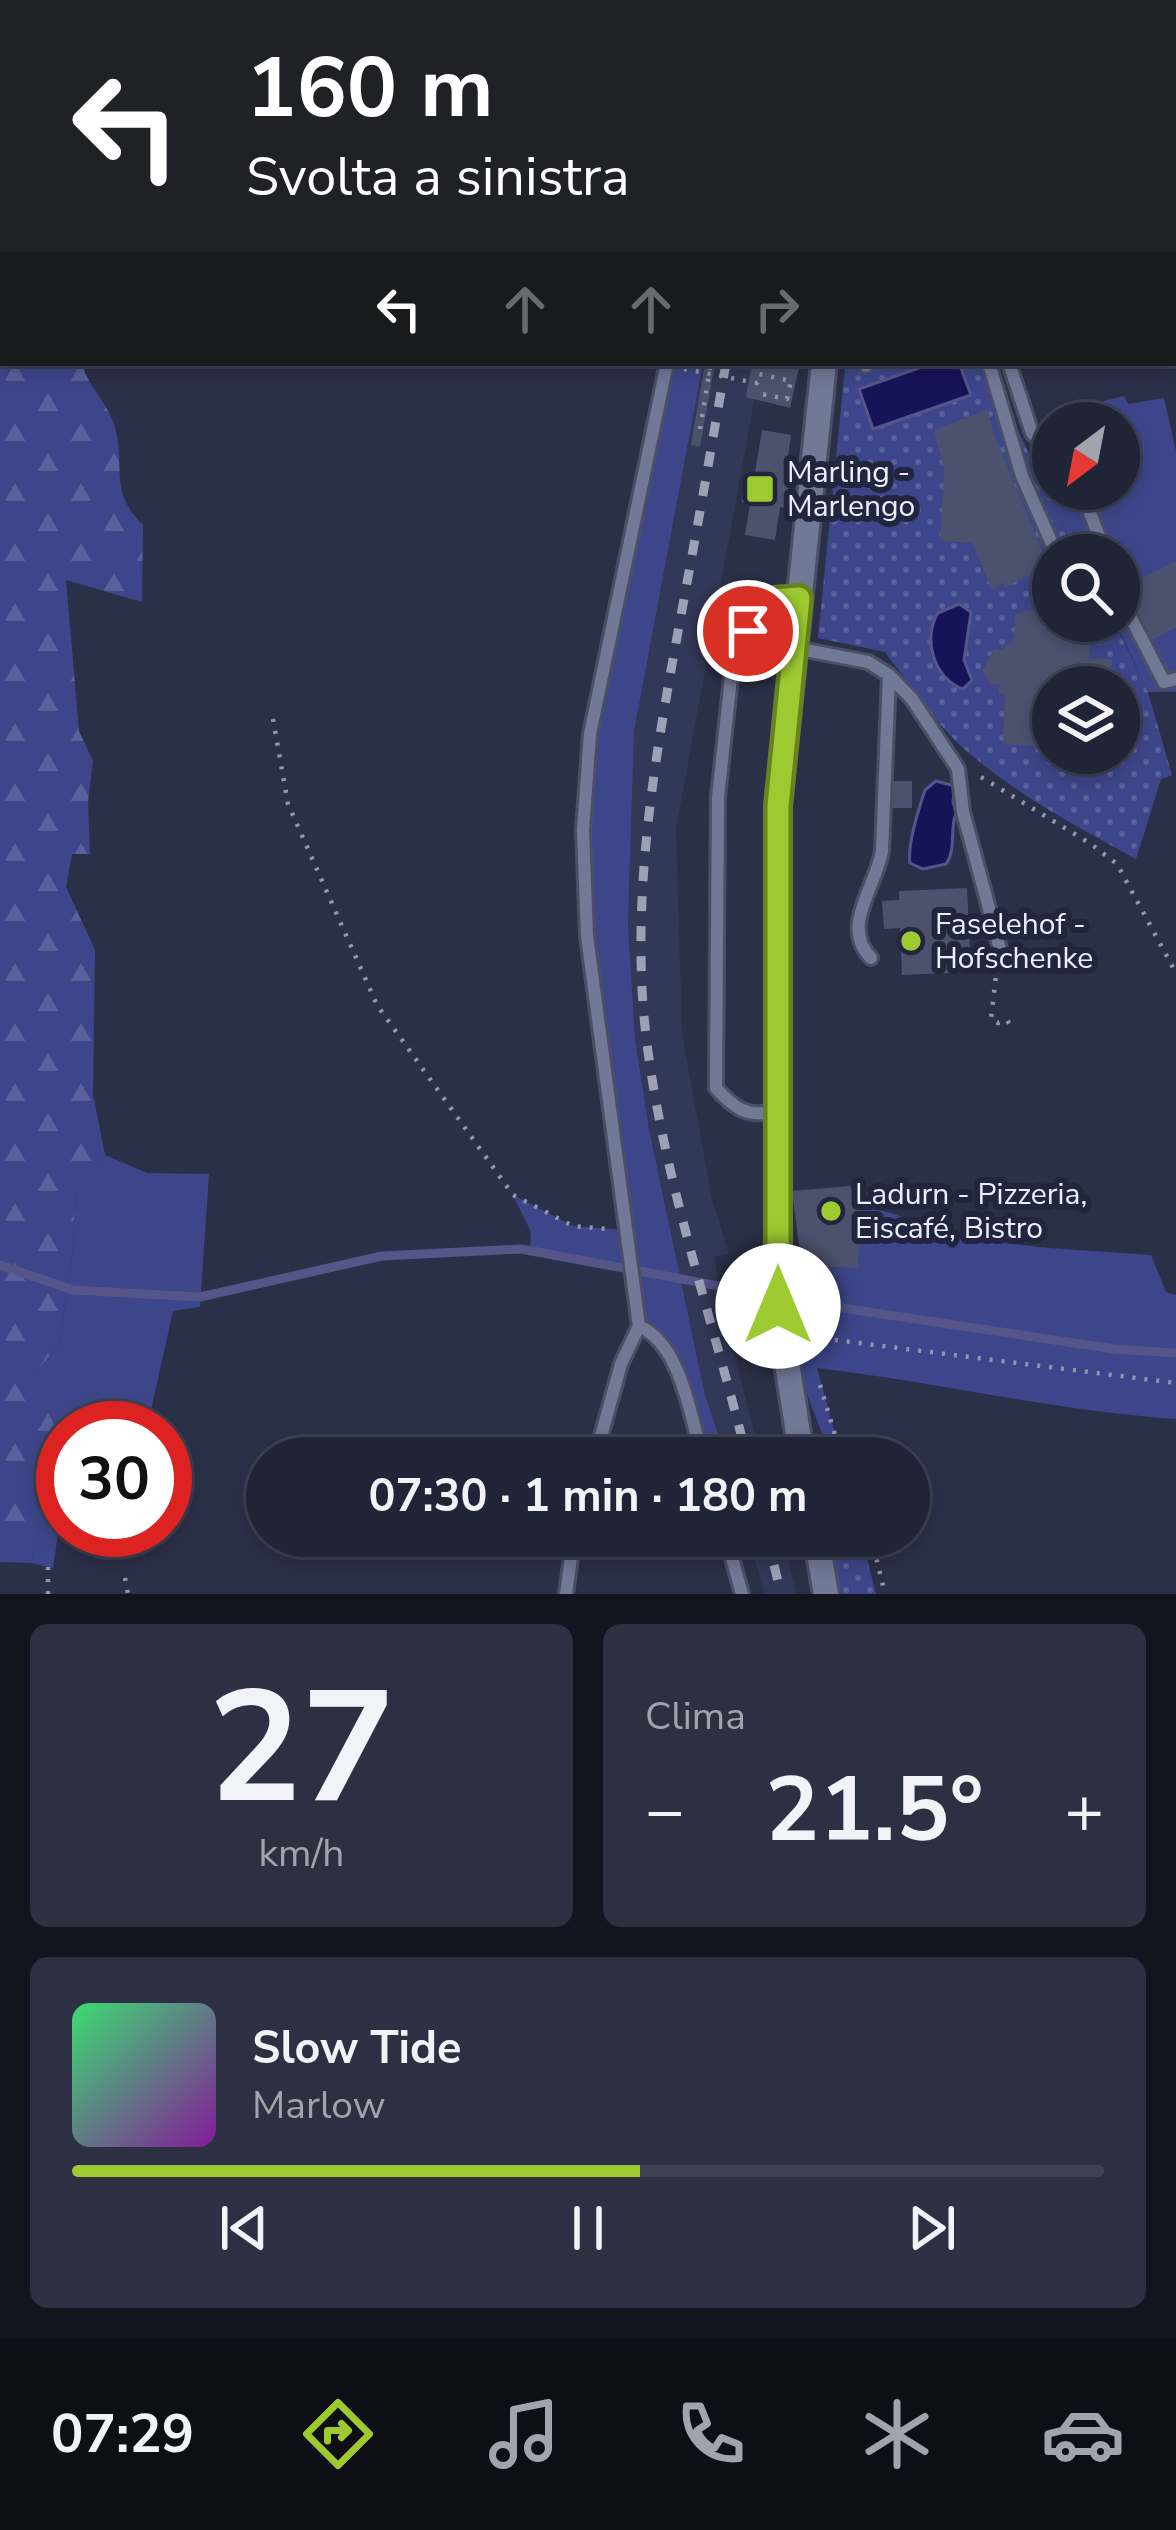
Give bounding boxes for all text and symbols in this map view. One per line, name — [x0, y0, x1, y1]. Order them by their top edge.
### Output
text: 160 m — [246, 31, 494, 146]
icon: left — [48, 48, 204, 204]
text: Svolta a sinistra — [246, 140, 630, 214]
icon: left — [366, 276, 432, 342]
icon: ahead — [492, 276, 558, 342]
icon: ahead — [618, 276, 684, 342]
icon: right — [744, 276, 810, 342]
north arrow — [1032, 402, 1140, 510]
map controls — [1032, 402, 1140, 774]
place label: Marling - Marlengo — [787, 452, 915, 527]
marker: Marling - Marlengo — [744, 473, 776, 505]
button: search — [1032, 534, 1140, 642]
pin — [697, 580, 799, 682]
icon: arrive — [715, 598, 781, 664]
button: layers — [1032, 666, 1140, 774]
place label: Faselehof - Hofschenke — [935, 904, 1093, 979]
marker: Faselehof - Hofschenke — [898, 928, 924, 954]
place label: Ladurn - Pizzeria, Eiscafé, Bistro — [855, 1174, 1087, 1249]
marker: Ladurn - Pizzeria, Eiscafé, Bistro — [818, 1198, 844, 1224]
position arrow — [715, 1243, 841, 1369]
speed limit sign: 30 — [36, 1401, 192, 1557]
text: 07:30 · 1 min · 180 m — [368, 1466, 808, 1527]
text: 27 — [208, 1642, 395, 1855]
text: Clima — [645, 1690, 746, 1743]
text: 21.5° — [765, 1749, 984, 1872]
text: − — [645, 1766, 685, 1856]
text: + — [1064, 1766, 1104, 1856]
text: km/h — [259, 1827, 344, 1880]
text: Slow Tide — [252, 2018, 461, 2079]
text: Marlow — [252, 2079, 386, 2132]
icon: previous — [211, 2195, 277, 2261]
icon: pause — [555, 2195, 621, 2261]
icon: next — [899, 2195, 965, 2261]
icon: directions — [296, 2392, 380, 2476]
icon: music — [482, 2392, 566, 2476]
icon: phone — [669, 2392, 753, 2476]
icon: climate — [855, 2392, 939, 2476]
icon: car — [1041, 2392, 1125, 2476]
text: 07:29 — [51, 2397, 194, 2471]

